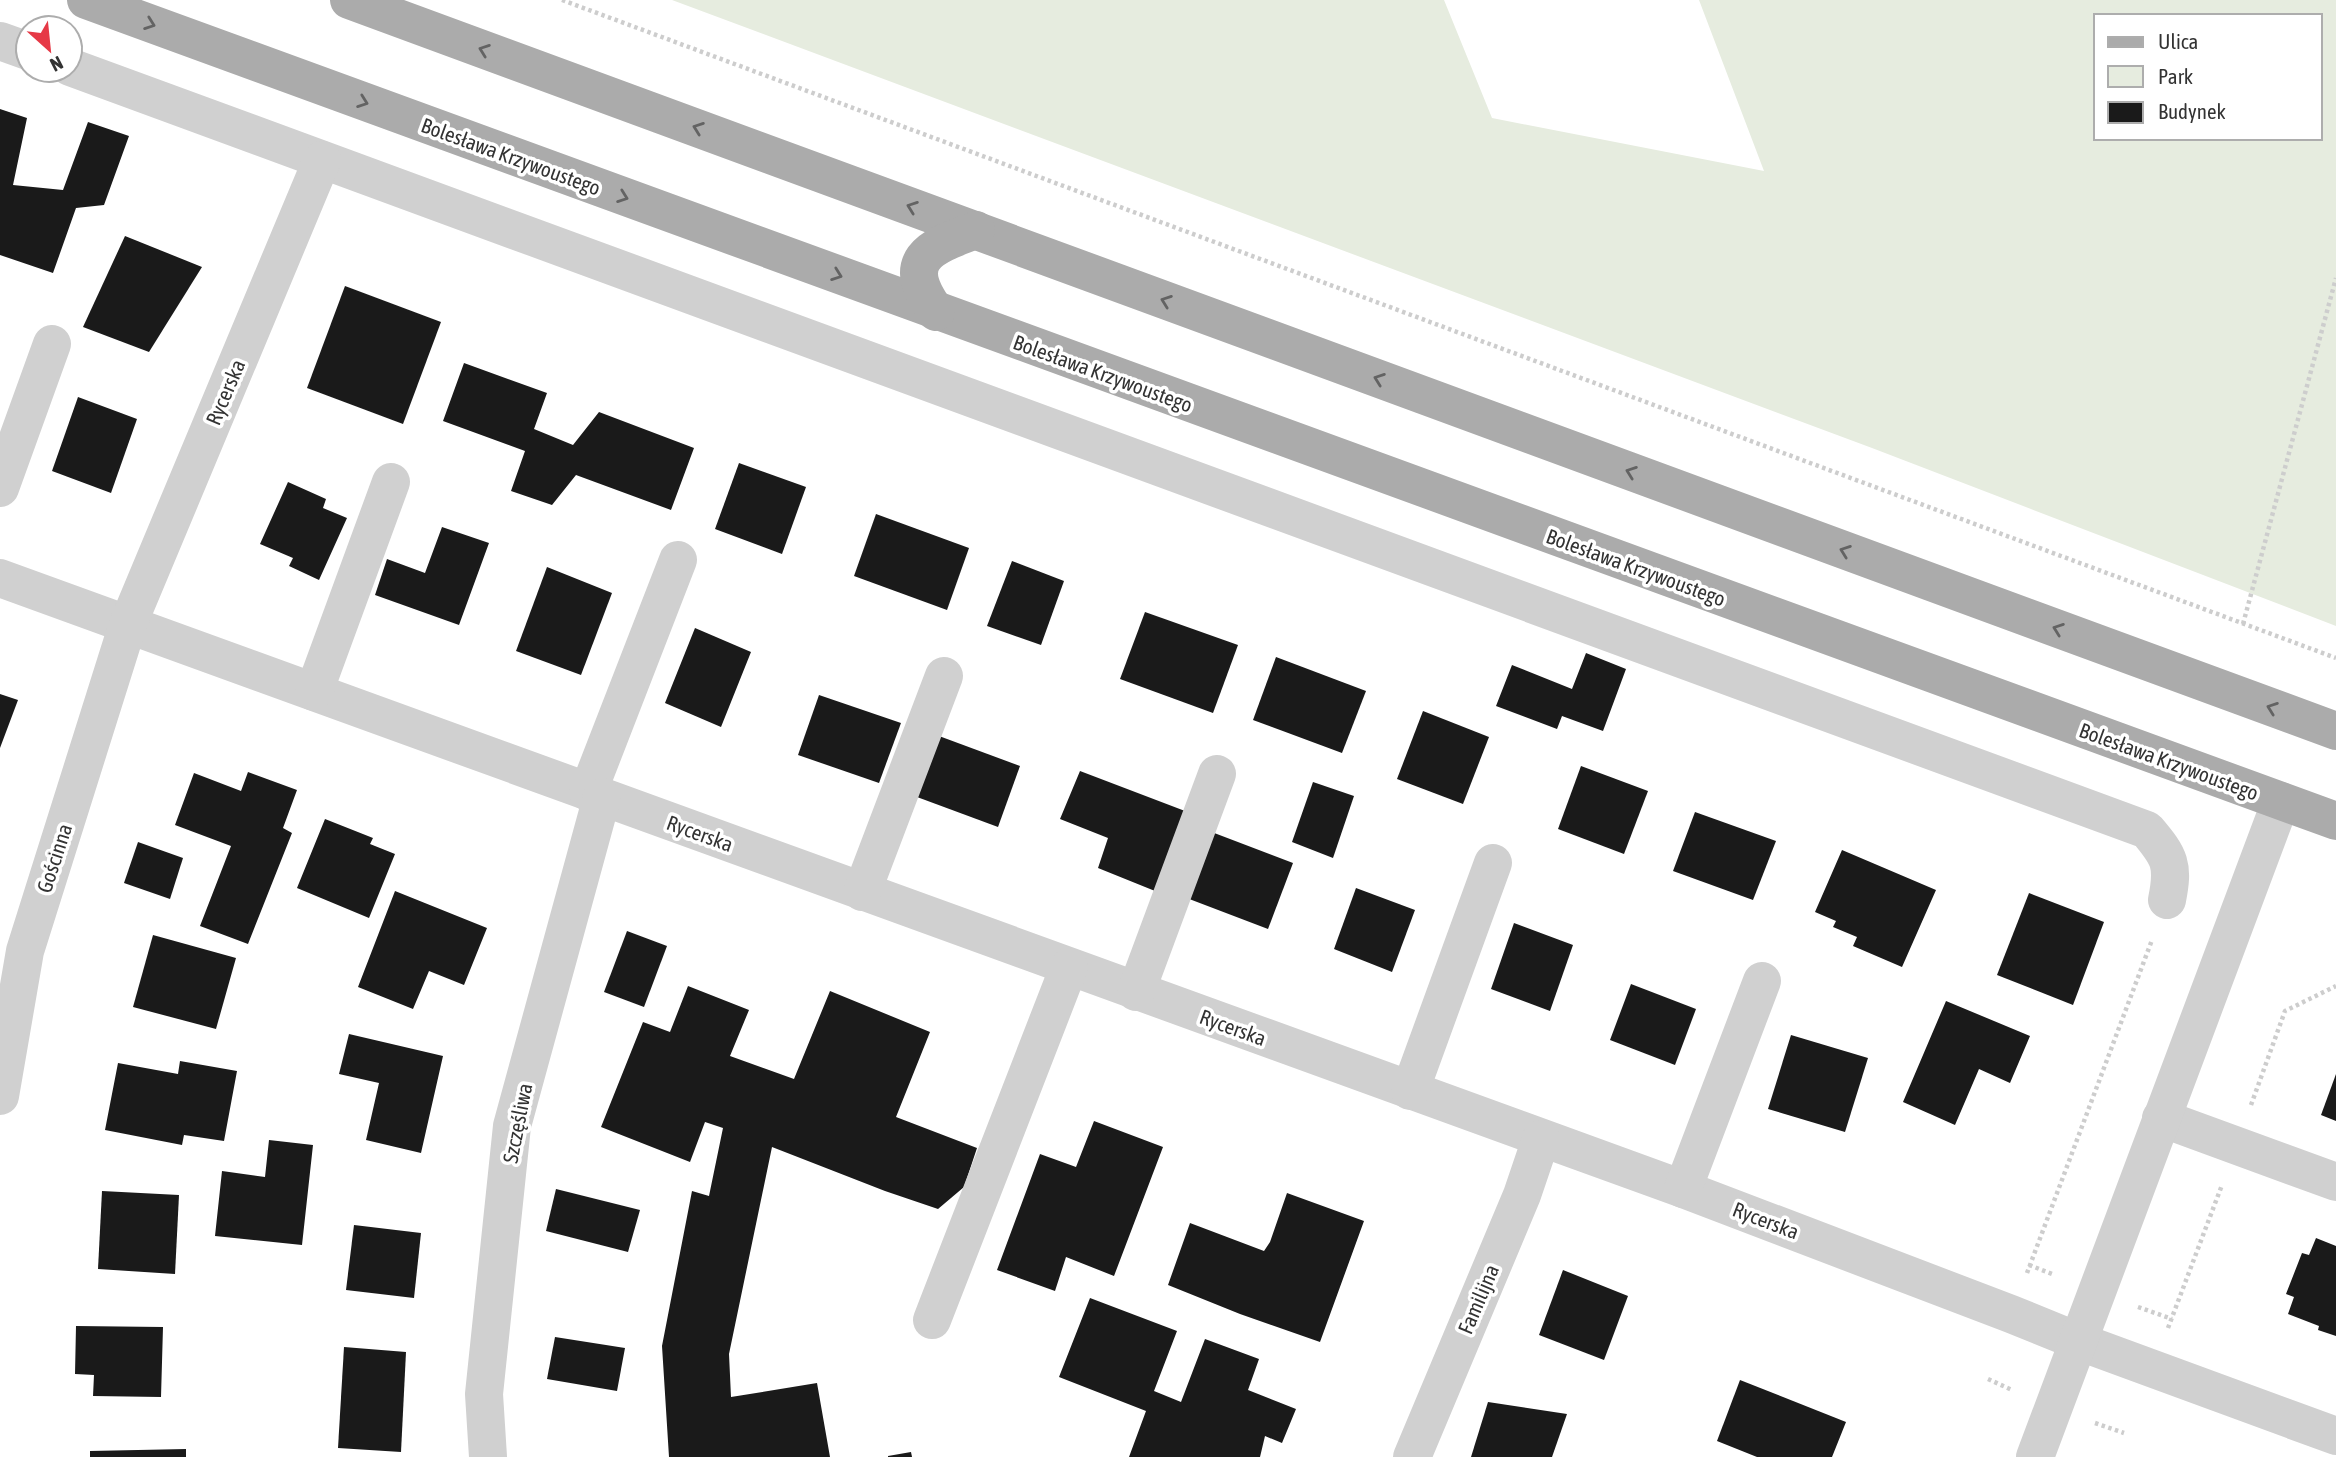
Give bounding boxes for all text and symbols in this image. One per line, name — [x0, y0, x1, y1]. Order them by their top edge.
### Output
north arrow — [14, 14, 84, 84]
legend — [2094, 14, 2322, 140]
one-way arrow — [143, 15, 155, 29]
text: Ulica — [2158, 29, 2198, 53]
one-way arrow — [479, 44, 491, 58]
text: N — [47, 52, 67, 76]
text: Park — [2158, 64, 2193, 88]
one-way arrow — [357, 94, 369, 108]
text: Budynek — [2158, 99, 2226, 123]
street label: Bolesława Krzywoustego — [418, 112, 604, 200]
one-way arrow — [693, 122, 705, 136]
one-way arrow — [616, 189, 628, 203]
one-way arrow — [906, 201, 918, 215]
one-way arrow — [830, 267, 842, 281]
one-way arrow — [1160, 295, 1172, 309]
street label: Bolesława Krzywoustego — [1010, 329, 1196, 417]
street label: Rycerska — [201, 356, 249, 428]
one-way arrow — [1374, 374, 1386, 388]
one-way arrow — [1626, 466, 1638, 480]
street label: Bolesława Krzywoustego — [1543, 523, 1729, 611]
one-way arrow — [1839, 545, 1851, 559]
one-way arrow — [2053, 623, 2065, 637]
one-way arrow — [2266, 702, 2278, 716]
street label: Bolesława Krzywoustego — [2076, 717, 2262, 805]
street label: Rycerska — [664, 810, 736, 856]
street label: Gościnna — [32, 820, 76, 896]
street label: Rycerska — [1197, 1004, 1269, 1050]
street label: Szczęśliwa — [498, 1081, 536, 1165]
street label: Rycerska — [1730, 1196, 1802, 1244]
street label: Familijna — [1453, 1261, 1503, 1337]

